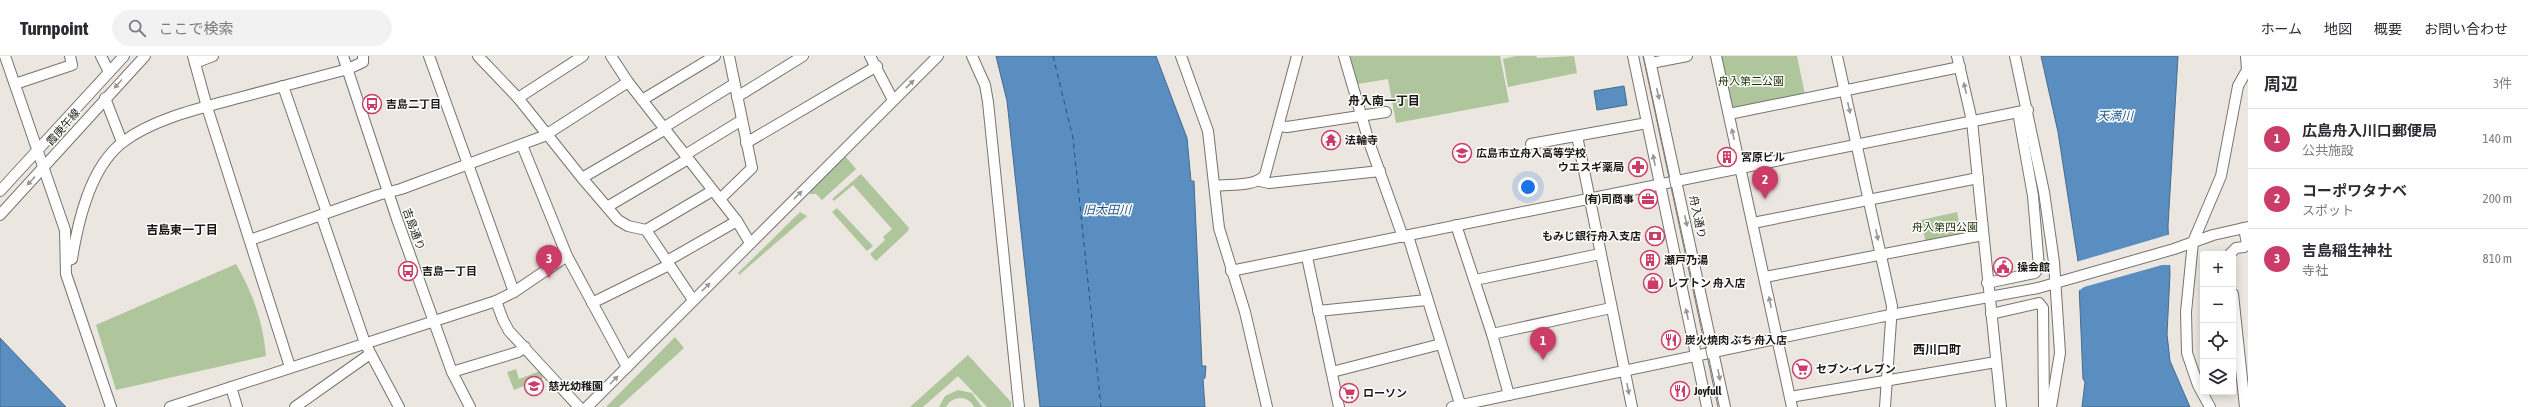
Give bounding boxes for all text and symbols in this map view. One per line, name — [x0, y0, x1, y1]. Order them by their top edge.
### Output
search box — [112, 10, 392, 46]
text: Turnpoint — [20, 17, 88, 39]
icon: search — [126, 17, 148, 39]
text: ここで検索 — [158, 20, 233, 37]
text: ホーム — [2260, 21, 2302, 37]
text: 地図 — [2324, 21, 2352, 37]
text: 概要 — [2374, 21, 2402, 37]
text: お問い合わせ — [2424, 21, 2508, 37]
text: 周辺 — [2264, 74, 2298, 94]
park label: 舟入第二公園 — [1718, 75, 1784, 87]
text: 3件 — [2493, 76, 2512, 91]
one-way arrow — [113, 79, 122, 89]
one-way arrow — [905, 79, 915, 89]
one-way arrow — [1961, 82, 1967, 95]
one-way arrow — [1655, 88, 1661, 100]
bus stop icon: 吉島二丁目 — [361, 93, 383, 115]
district label: 舟入南一丁目 — [1348, 94, 1420, 108]
place label: 吉島二丁目 — [386, 98, 441, 110]
one-way arrow — [1846, 102, 1852, 114]
street label: 霞庚午線 — [44, 106, 82, 148]
water label: 天満川 — [2097, 109, 2135, 123]
text: 広島舟入川口郵便局 — [2302, 122, 2437, 139]
one-way arrow — [1730, 128, 1736, 140]
temple icon: 法輪寺 — [1320, 129, 1342, 151]
text: 1 — [2274, 131, 2280, 146]
text: 140 m — [2483, 131, 2512, 146]
place label: 法輪寺 — [1345, 134, 1378, 146]
school or university icon: 広島市立舟入高等学校 — [1451, 142, 1473, 164]
text: 公共施設 — [2302, 143, 2354, 158]
building icon: 宮原ビル — [1716, 146, 1738, 168]
place label: 広島市立舟入高等学校 — [1476, 147, 1586, 159]
place label: 宮原ビル — [1741, 151, 1785, 163]
one-way arrow — [1651, 154, 1657, 166]
pharmacy icon: ウエスギ薬局 — [1627, 156, 1649, 178]
place label: ウエスギ薬局 — [1558, 161, 1624, 173]
pin: 2 — [1752, 166, 1778, 199]
one-way arrow — [26, 176, 36, 186]
your location — [1518, 177, 1538, 197]
text: コーポワタナベ — [2302, 182, 2407, 199]
office icon: (有)司商事 — [1637, 188, 1659, 210]
one-way arrow — [793, 190, 803, 200]
text: 2 — [2274, 191, 2280, 206]
text: 200 m — [2483, 191, 2512, 206]
place label: (有)司商事 — [1585, 193, 1634, 205]
street label: 舟入通り — [1688, 194, 1708, 240]
water label: 旧太田川 — [1083, 203, 1133, 217]
text: スポット — [2302, 203, 2354, 218]
street label: 吉島通り — [401, 206, 427, 252]
one-way arrow — [1684, 215, 1690, 227]
park label: 舟入第四公園 — [1912, 221, 1978, 233]
district label: 吉島東一丁目 — [146, 223, 218, 237]
bank icon: もみじ銀行舟入支店 — [1644, 225, 1666, 247]
one-way arrow — [1874, 229, 1880, 241]
place label: もみじ銀行舟入支店 — [1542, 230, 1641, 242]
text: 吉島稲生神社 — [2302, 242, 2392, 259]
pin: 3 — [536, 245, 562, 278]
building icon: 瀬戸乃湯 — [1639, 249, 1661, 271]
map controls — [2200, 251, 2236, 395]
button: + — [2200, 251, 2236, 287]
text: 3 — [2274, 251, 2280, 266]
text: 810 m — [2483, 251, 2512, 266]
place label: 瀬戸乃湯 — [1664, 254, 1708, 266]
public building icon: 操会館 — [1992, 256, 2014, 278]
bus stop icon: 吉島一丁目 — [397, 260, 419, 282]
place label: 操会館 — [2017, 261, 2050, 273]
text: 寺社 — [2302, 263, 2328, 278]
place label: 吉島一丁目 — [422, 265, 477, 277]
shop icon: レプトン 舟入店 — [1642, 272, 1664, 294]
place label: レプトン 舟入店 — [1667, 277, 1746, 289]
one-way arrow — [701, 282, 711, 292]
button: − — [2200, 287, 2236, 323]
one-way arrow — [1767, 296, 1773, 308]
one-way arrow — [1684, 308, 1690, 320]
button: locate — [2200, 323, 2236, 359]
pin: 1 — [1530, 327, 1556, 360]
restaurant icon: 炭火焼肉 ぶち 舟入店 — [1660, 329, 1682, 351]
place label: 炭火焼肉 ぶち 舟入店 — [1685, 334, 1787, 346]
district label: 西川口町 — [1913, 343, 1961, 357]
supermarket icon: セブン-イレブン — [1791, 358, 1813, 380]
button: layers — [2200, 359, 2236, 395]
place label: セブン-イレブン — [1816, 363, 1896, 375]
one-way arrow — [1716, 369, 1722, 382]
school or university icon: 慈光幼稚園 — [523, 375, 545, 397]
one-way arrow — [609, 375, 619, 384]
place label: 慈光幼稚園 — [548, 380, 603, 392]
restaurant icon: Joyfull — [1669, 380, 1691, 402]
supermarket icon: ローソン — [1338, 382, 1360, 404]
one-way arrow — [1626, 383, 1632, 395]
place label: Joyfull — [1693, 385, 1722, 397]
place label: ローソン — [1363, 387, 1407, 399]

